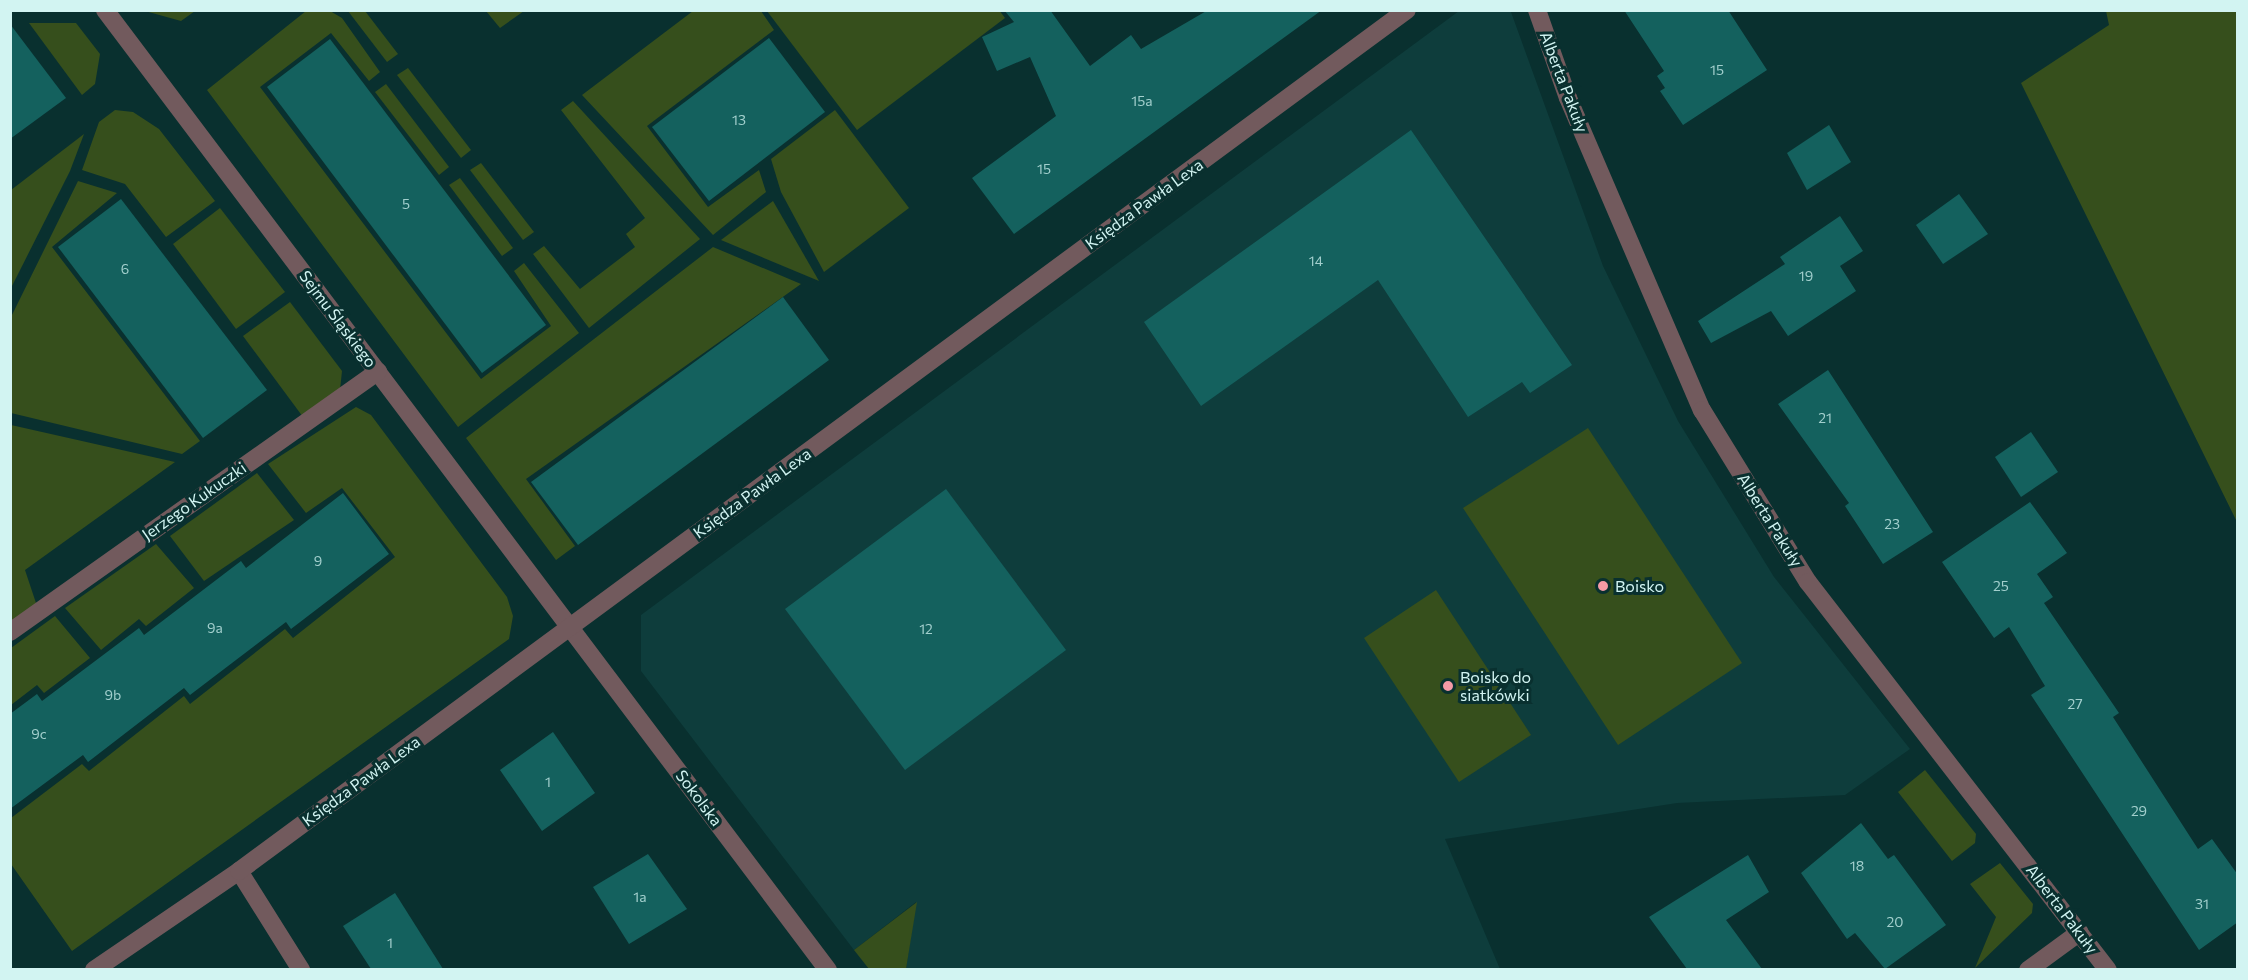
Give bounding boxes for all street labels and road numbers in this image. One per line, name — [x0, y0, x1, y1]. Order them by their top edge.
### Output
street label: Alberta Pakuły — [1536, 29, 1592, 135]
street label: Księdza Pawła Lexa — [1081, 155, 1207, 253]
street label: Sejmu Śląskiego — [295, 267, 381, 371]
street label: Księdza Pawła Lexa — [689, 444, 815, 542]
street label: Jerzego Kukuczki — [138, 458, 250, 544]
street label: Alberta Pakuły — [1734, 470, 1806, 570]
street label: Księdza Pawła Lexa — [298, 732, 424, 830]
street label: Sokolska — [672, 766, 726, 830]
street label: Alberta Pakuły — [2022, 861, 2102, 957]

